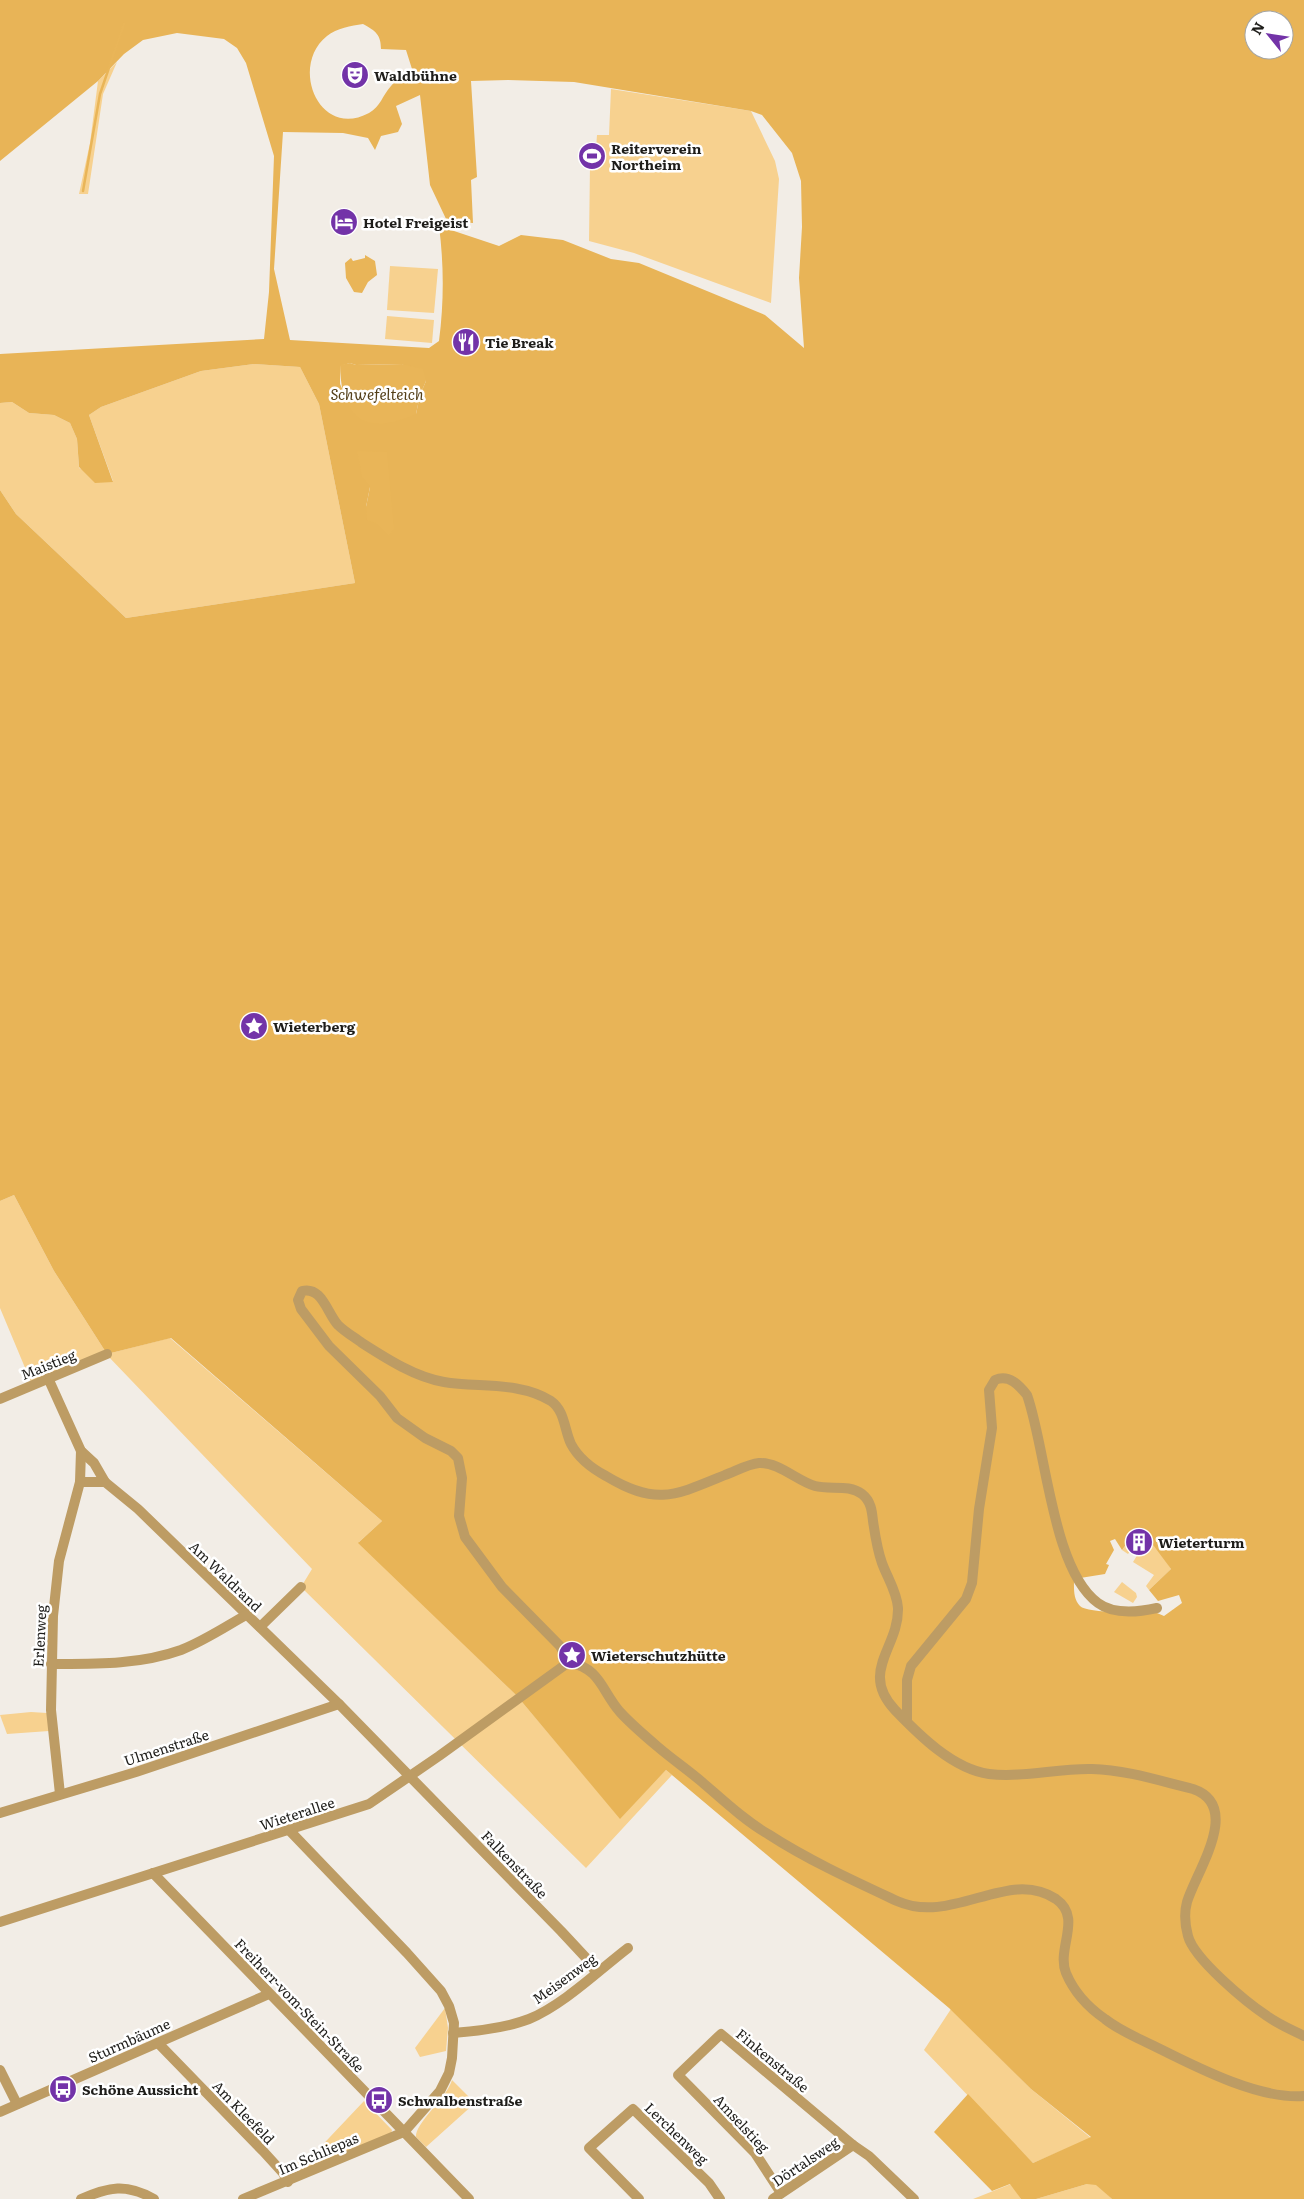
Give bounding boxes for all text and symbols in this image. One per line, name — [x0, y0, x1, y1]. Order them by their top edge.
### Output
north arrow — [1244, 10, 1294, 60]
text: N — [1245, 18, 1269, 38]
theatre icon: Waldbühne — [340, 60, 370, 90]
place label: Waldbühne — [374, 65, 457, 85]
place label: Reiterverein Northeim — [611, 138, 702, 174]
sports icon: Reiterverein Northeim — [577, 141, 607, 171]
hotel icon: Hotel Freigeist — [329, 207, 359, 237]
place label: Hotel Freigeist — [363, 212, 469, 232]
restaurant icon: Tie Break — [451, 327, 481, 357]
place label: Tie Break — [485, 332, 554, 352]
water label: Schwefelteich — [331, 382, 424, 405]
place icon: Wieterberg — [239, 1011, 269, 1041]
place label: Wieterberg — [273, 1016, 356, 1036]
street label: Maistieg — [18, 1344, 79, 1384]
building icon: Wieterturm — [1124, 1527, 1154, 1557]
place label: Wieterturm — [1158, 1532, 1245, 1552]
street label: Am Waldrand — [185, 1536, 267, 1616]
street label: Erlenweg — [27, 1604, 51, 1668]
place icon: Wieterschutzhütte — [557, 1640, 587, 1670]
place label: Wieterschutzhütte — [591, 1645, 726, 1665]
street label: Ulmenstraße — [121, 1724, 211, 1770]
street label: Wieterallee — [257, 1792, 337, 1834]
street label: Falkenstraße — [477, 1826, 553, 1902]
street label: Freiherr-vom-Stein-Straße — [231, 1934, 369, 2076]
street label: Meisenweg — [528, 1948, 600, 2008]
street label: Sturmbäume — [85, 2013, 173, 2067]
street label: Finkenstraße — [732, 2024, 814, 2096]
bus stop icon: Schöne Aussicht — [48, 2074, 78, 2104]
street label: Am Kleefeld — [209, 2076, 280, 2149]
place label: Schöne Aussicht — [82, 2079, 199, 2099]
bus stop icon: Schwalbenstraße — [364, 2085, 394, 2115]
street label: Amselstieg — [710, 2089, 774, 2157]
place label: Schwalbenstraße — [398, 2090, 522, 2110]
street label: Lerchenweg — [641, 2098, 713, 2169]
street label: Im Schliepas — [275, 2127, 361, 2179]
street label: Dörtalsweg — [768, 2131, 842, 2191]

